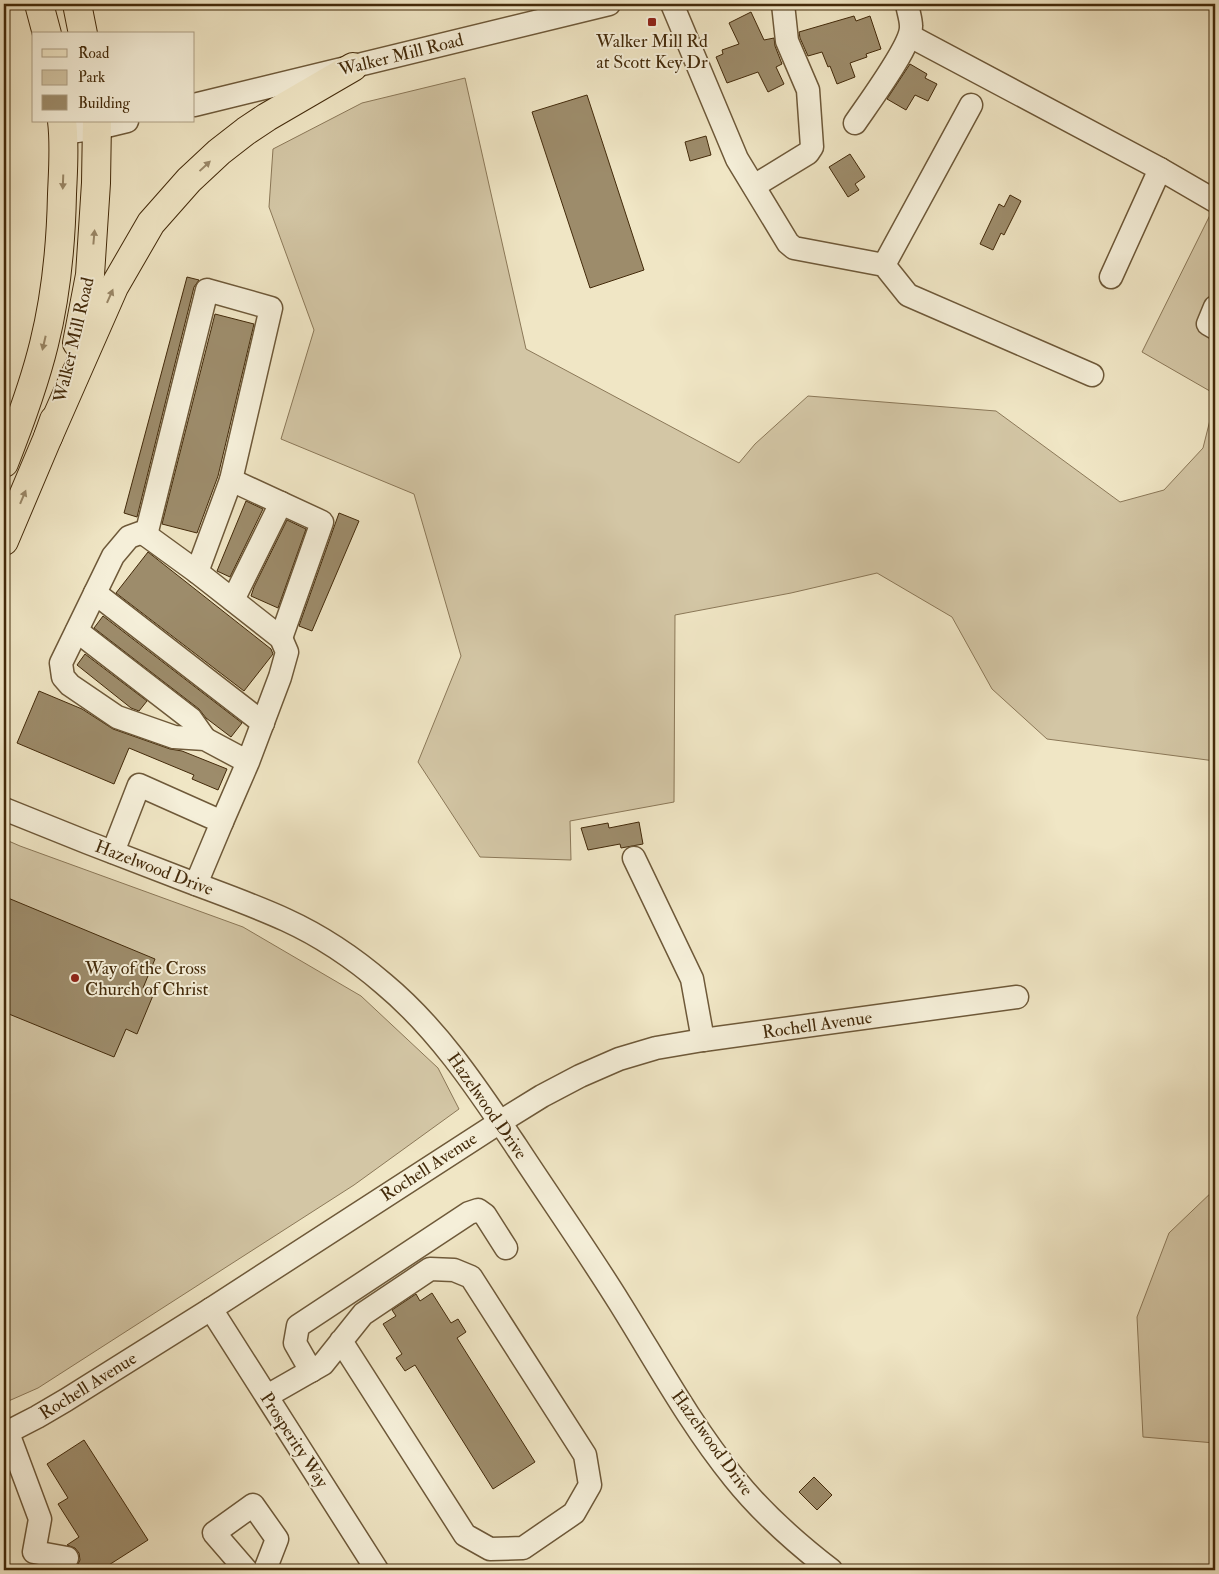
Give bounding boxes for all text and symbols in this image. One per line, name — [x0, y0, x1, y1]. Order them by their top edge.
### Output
marker: Walker Mill Rd at Scott Key Dr — [646, 16, 658, 28]
street label: Walker Mill Road — [335, 28, 466, 82]
place label: Walker Mill Rd at Scott Key Dr — [595, 30, 708, 74]
legend — [32, 32, 195, 122]
text: Road — [78, 44, 110, 63]
text: Park — [78, 68, 105, 87]
text: Building — [78, 94, 130, 113]
one-way arrow — [198, 160, 210, 172]
one-way arrow — [58, 174, 66, 190]
one-way arrow — [90, 228, 98, 244]
street label: Walker Mill Road — [48, 275, 100, 406]
one-way arrow — [106, 289, 114, 303]
one-way arrow — [40, 336, 48, 351]
one-way arrow — [20, 490, 28, 504]
street label: Hazelwood Drive — [92, 835, 217, 901]
place label: Way of the Cross Church of Christ — [84, 957, 209, 1001]
marker: Way of the Cross Church of Christ — [69, 972, 81, 984]
street label: Rochell Avenue — [761, 1006, 874, 1044]
street label: Hazelwood Drive — [442, 1048, 533, 1164]
street label: Rochell Avenue — [376, 1127, 482, 1207]
street label: Rochell Avenue — [35, 1347, 141, 1425]
street label: Hazelwood Drive — [666, 1386, 758, 1501]
street label: Prosperity Way — [255, 1388, 334, 1493]

